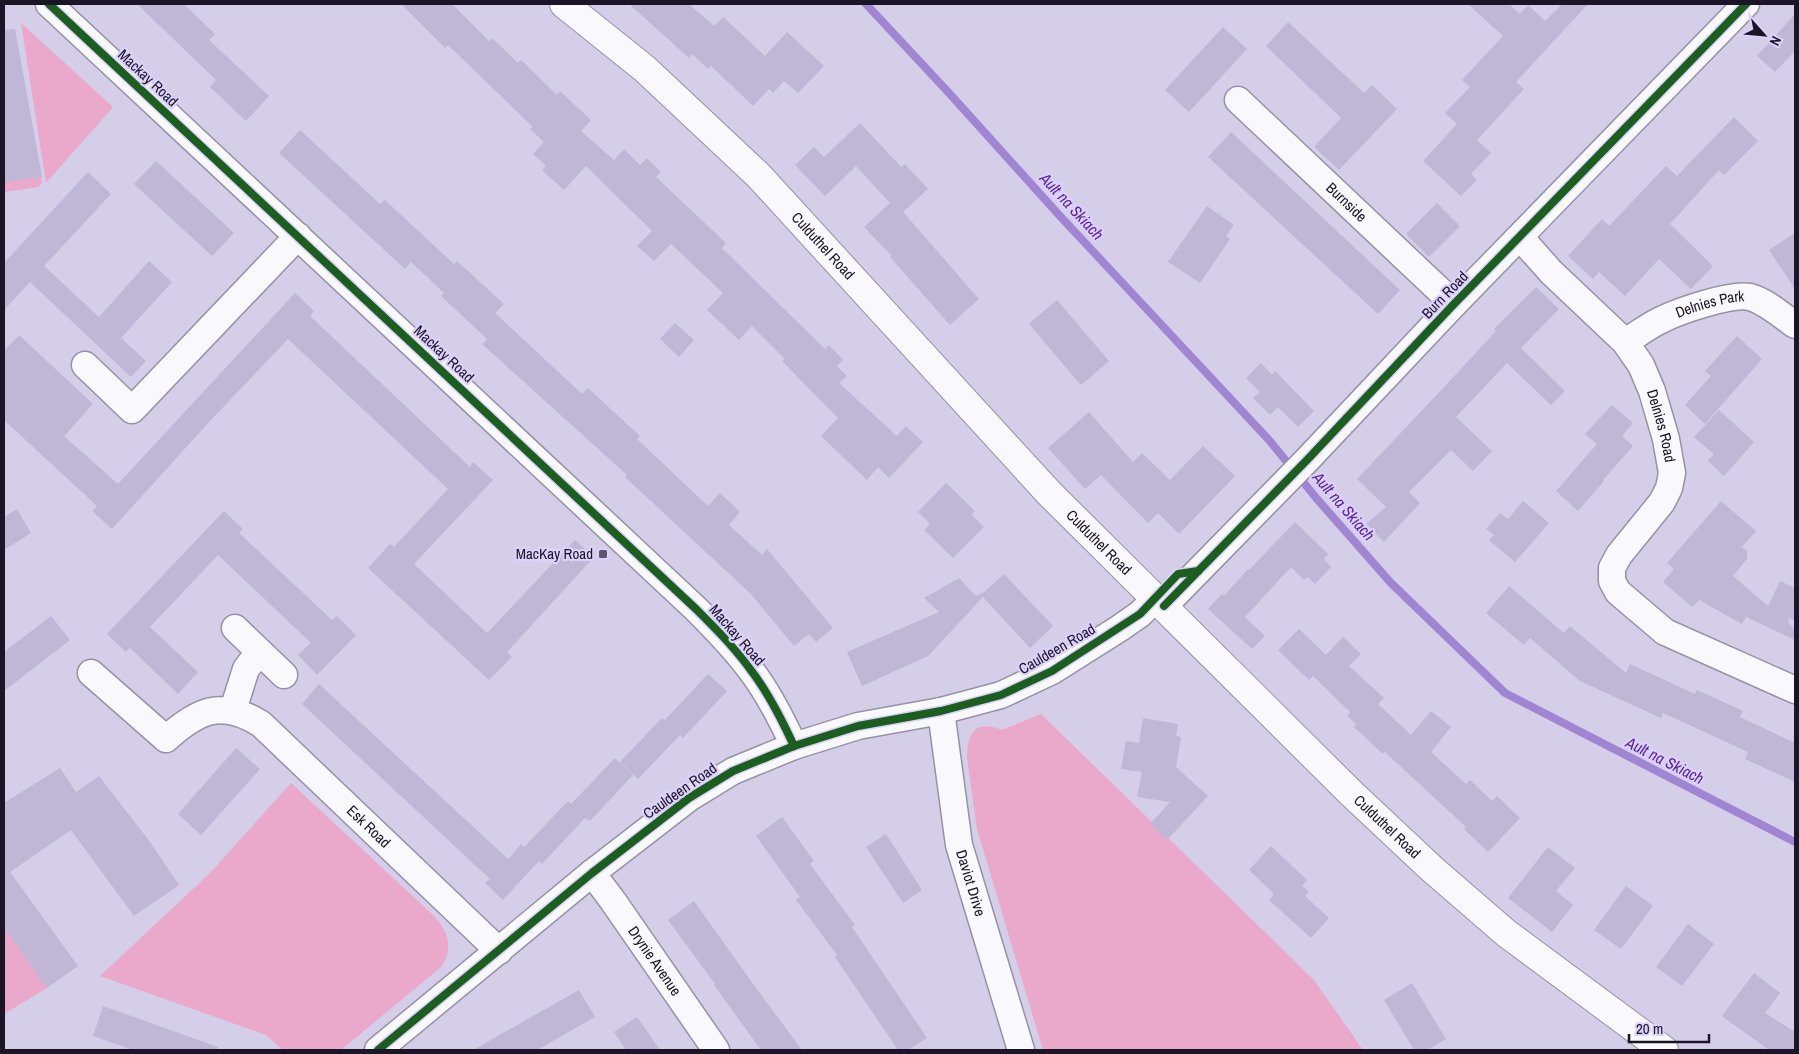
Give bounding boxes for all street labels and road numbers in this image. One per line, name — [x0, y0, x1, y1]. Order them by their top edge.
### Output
street label: Mackay Road — [114, 44, 183, 111]
street label: Burnside — [1322, 177, 1372, 227]
street label: Culduthel Road — [787, 207, 860, 284]
street label: Burn Road — [1417, 266, 1473, 323]
street label: Delnies Park — [1672, 285, 1746, 323]
street label: Mackay Road — [410, 320, 479, 387]
street label: Delnies Road — [1642, 387, 1681, 464]
street label: Culduthel Road — [1062, 505, 1137, 579]
street label: Mackay Road — [705, 599, 770, 670]
street label: Cauldeen Road — [1014, 618, 1099, 679]
street label: Cauldeen Road — [639, 757, 721, 824]
street label: Culduthel Road — [1349, 790, 1426, 863]
street label: Esk Road — [342, 800, 395, 852]
street label: Daviot Drive — [951, 847, 991, 919]
street label: Drynie Avenue — [623, 922, 687, 1000]

